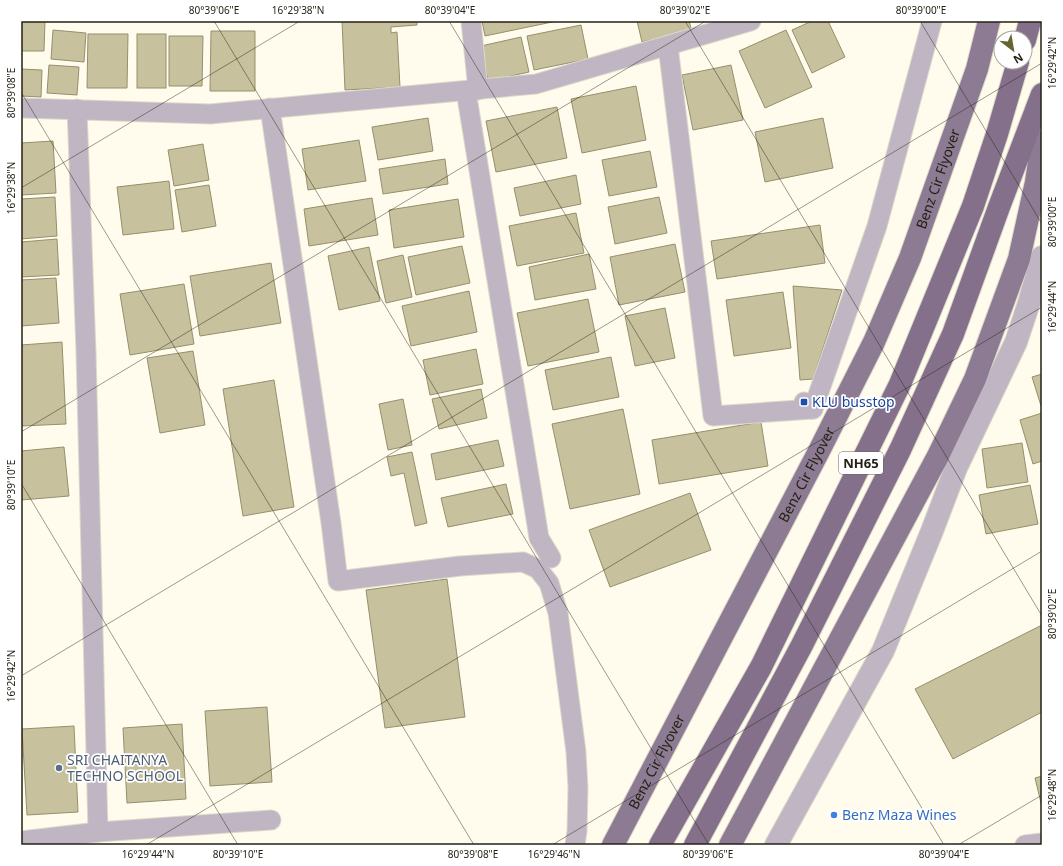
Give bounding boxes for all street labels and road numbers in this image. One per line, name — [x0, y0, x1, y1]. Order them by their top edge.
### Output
street label: Benz Cir Flyover — [911, 126, 964, 231]
street label: Benz Cir Flyover — [774, 423, 839, 525]
road number: NH65 — [839, 452, 883, 474]
street label: Benz Cir Flyover — [623, 710, 689, 812]

